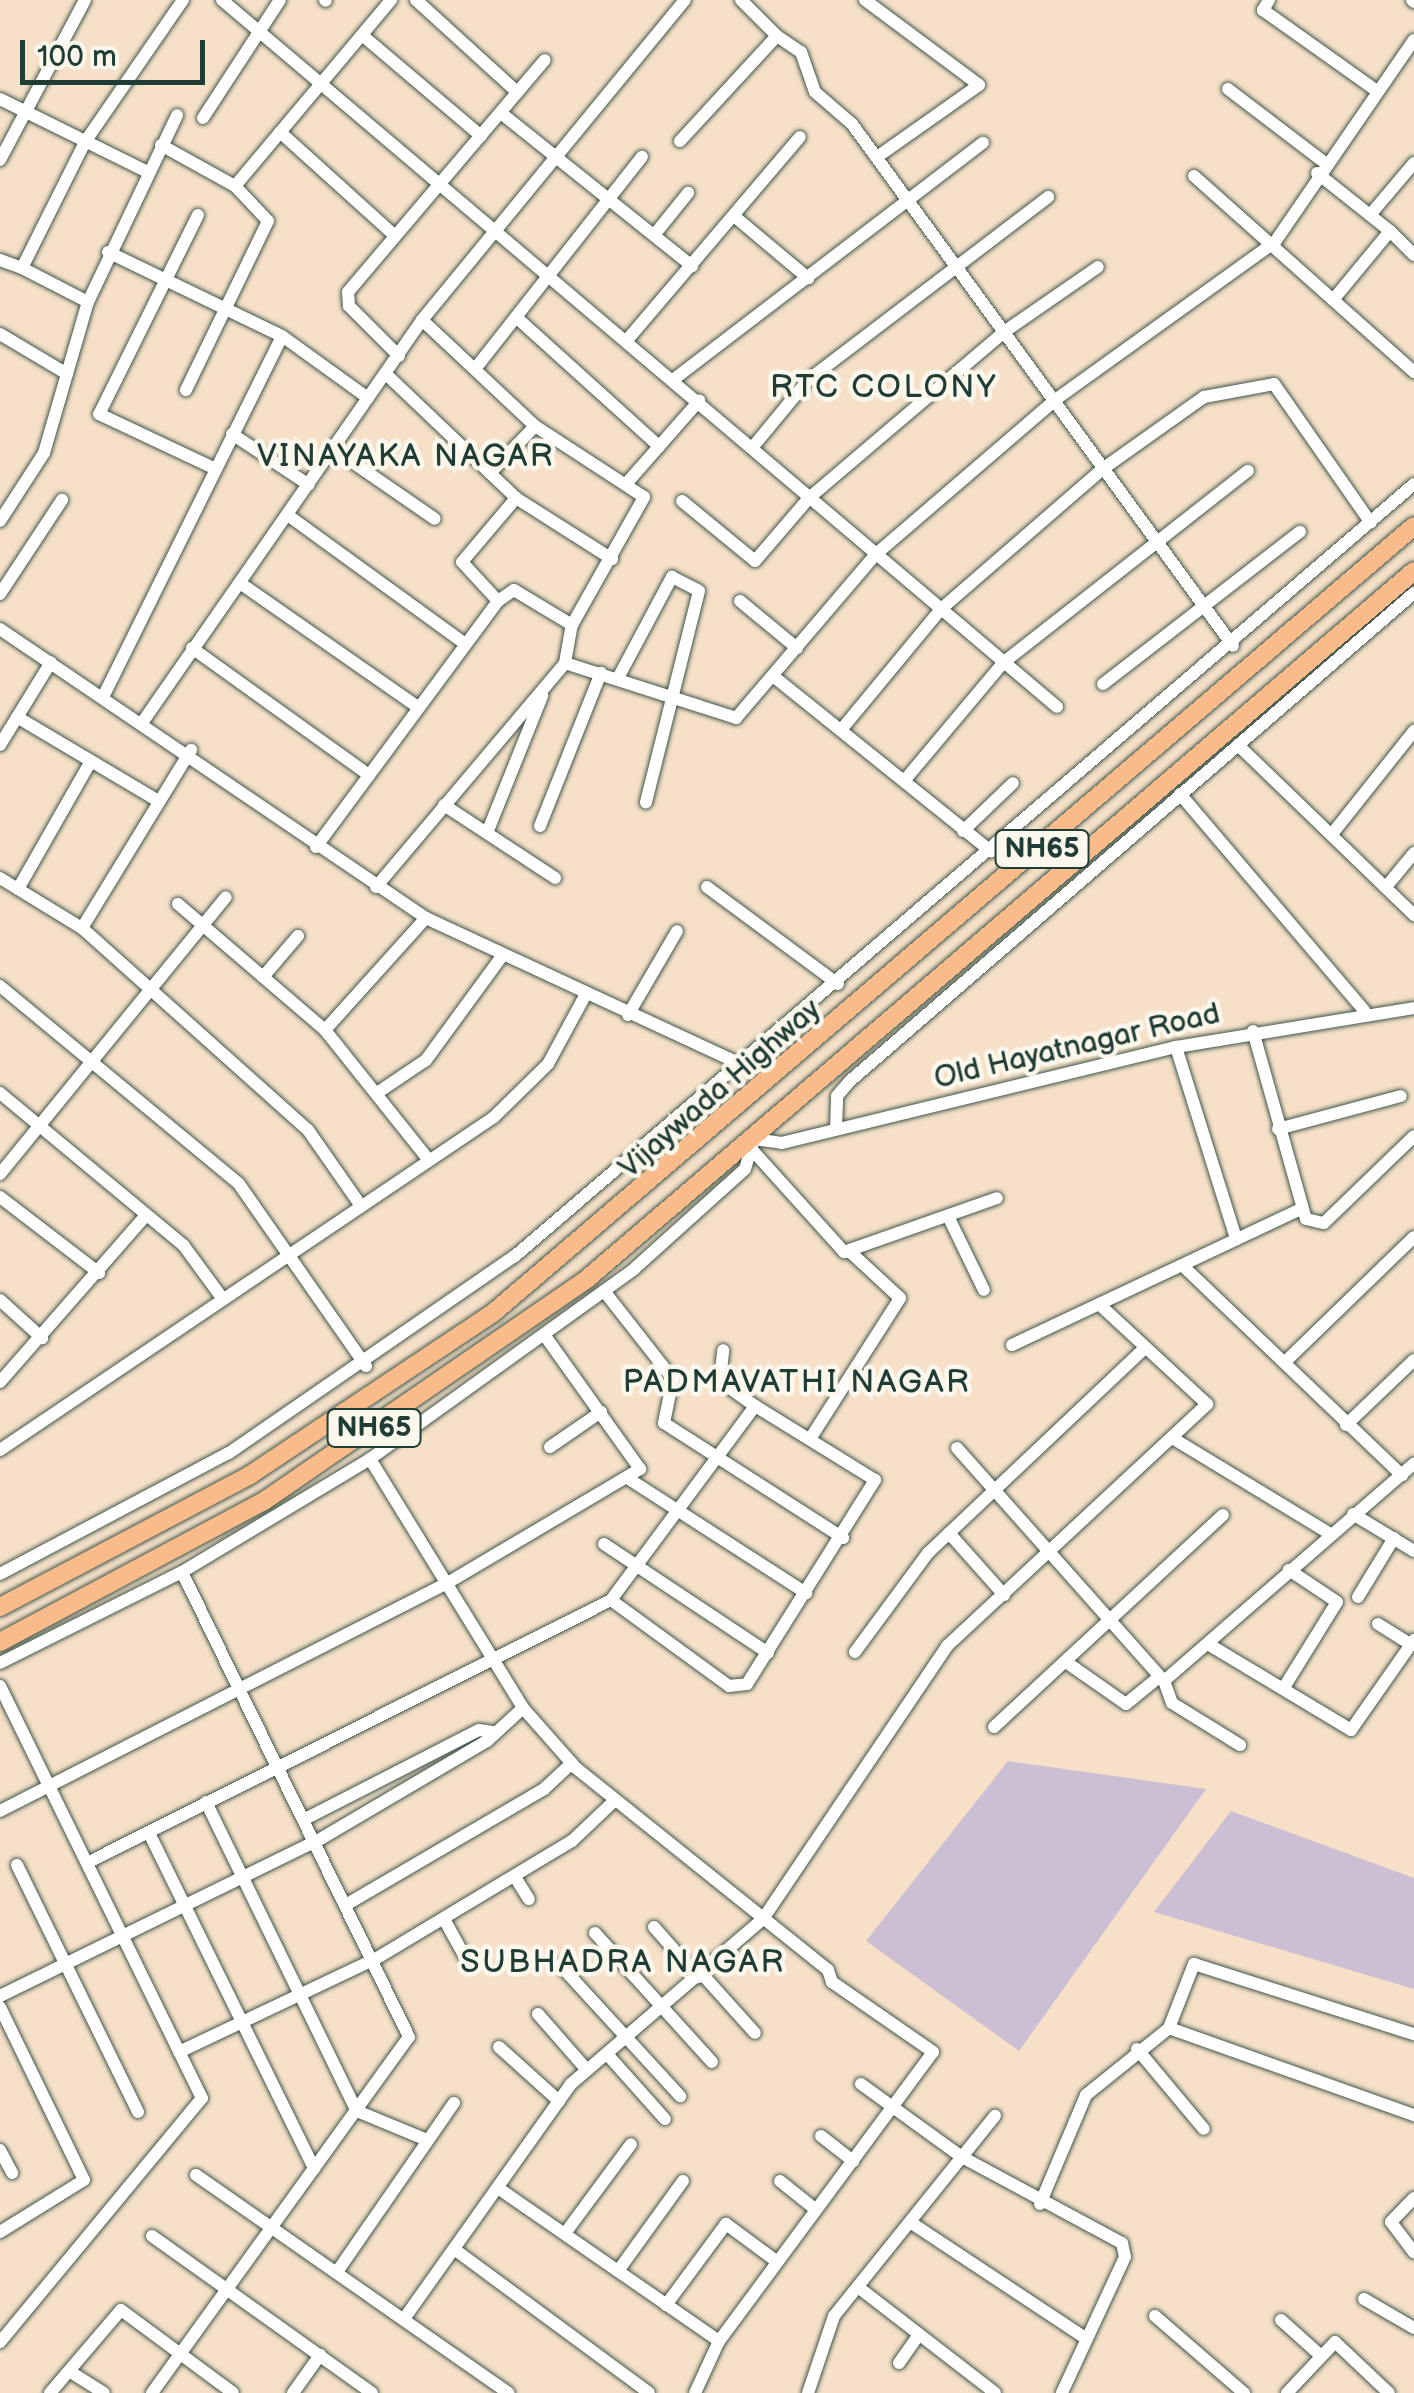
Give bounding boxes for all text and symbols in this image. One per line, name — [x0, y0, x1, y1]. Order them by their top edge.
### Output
scale bar — [25, 20, 210, 82]
text: 100 m — [37, 39, 117, 75]
district label: RTC COLONY — [770, 369, 998, 407]
district label: VINAYAKA NAGAR — [257, 438, 555, 476]
road number: NH65 — [994, 826, 1090, 872]
street label: Vijaywada Highway — [612, 992, 828, 1186]
street label: Old Hayatnagar Road — [931, 996, 1223, 1096]
district label: PADMAVATHI NAGAR — [623, 1364, 971, 1402]
road number: NH65 — [326, 1405, 422, 1451]
district label: SUBHADRA NAGAR — [460, 1944, 786, 1982]

